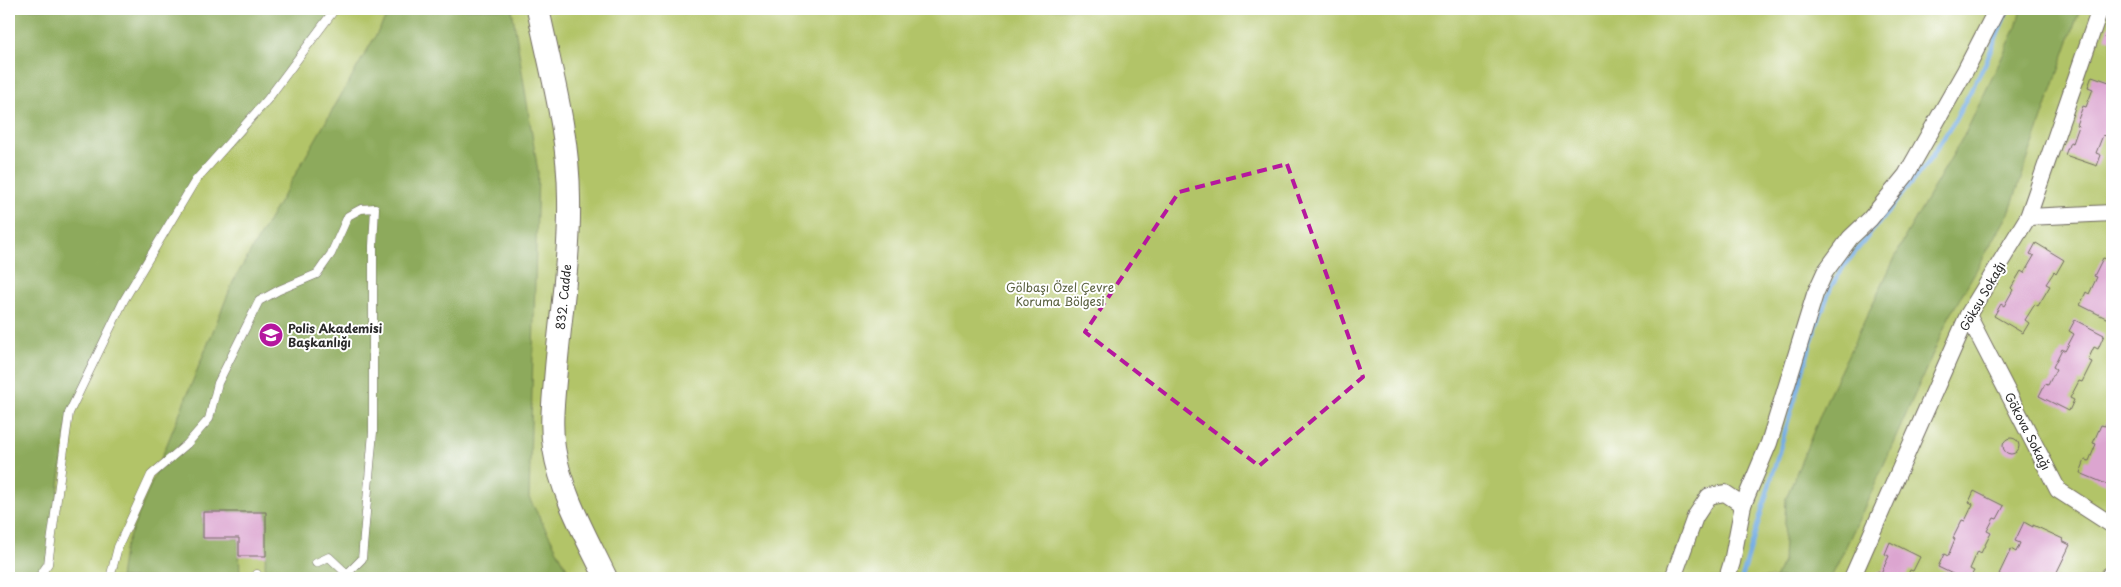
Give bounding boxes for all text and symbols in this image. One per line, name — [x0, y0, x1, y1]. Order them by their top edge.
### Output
street label: Göksu Sokağı — [1955, 258, 2009, 334]
street label: 832. Cadde — [551, 263, 575, 331]
park label: Gölbaşı Özel Çevre Koruma Bölgesi — [1006, 278, 1114, 310]
place label: Polis Akademisi Başkanlığı — [288, 319, 383, 351]
school or university icon: Polis Akademisi Başkanlığı — [258, 322, 284, 348]
street label: Gökova Sokağı — [2001, 389, 2055, 473]

